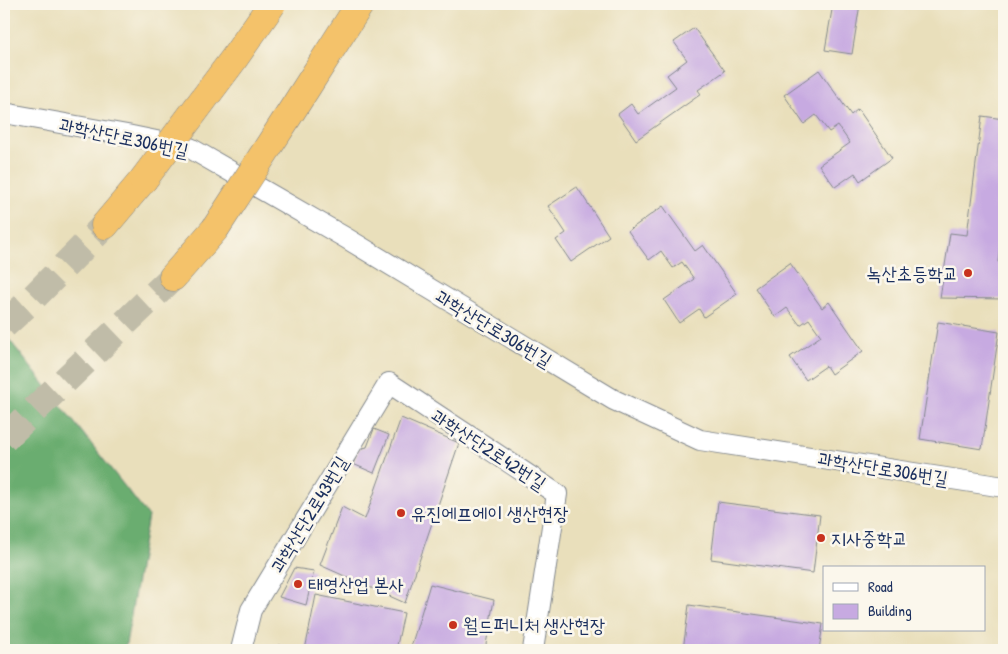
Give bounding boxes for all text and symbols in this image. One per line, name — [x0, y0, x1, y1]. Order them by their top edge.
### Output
street label: 과학산단로306번길 — [57, 111, 191, 163]
place label: 녹산초등학교 — [866, 260, 958, 286]
marker: 녹산초등학교 — [962, 267, 974, 279]
street label: 과학산단로306번길 — [431, 283, 557, 373]
street label: 과학산단2로42번길 — [427, 402, 551, 496]
street label: 과학산단로306번길 — [816, 445, 950, 491]
street label: 과학산단2로43번길 — [264, 451, 354, 577]
place label: 유진에프에이 생산현장 — [411, 500, 568, 526]
marker: 유진에프에이 생산현장 — [395, 507, 407, 519]
place label: 지사중학교 — [831, 525, 907, 551]
marker: 지사중학교 — [815, 532, 827, 544]
legend — [823, 566, 986, 632]
place label: 태영산업 본사 — [308, 571, 404, 597]
text: Road — [868, 576, 893, 597]
marker: 태영산업 본사 — [292, 578, 304, 590]
text: Building — [868, 600, 912, 621]
place label: 월드퍼니처 생산현장 — [463, 612, 605, 638]
marker: 월드퍼니처 생산현장 — [447, 619, 459, 631]

